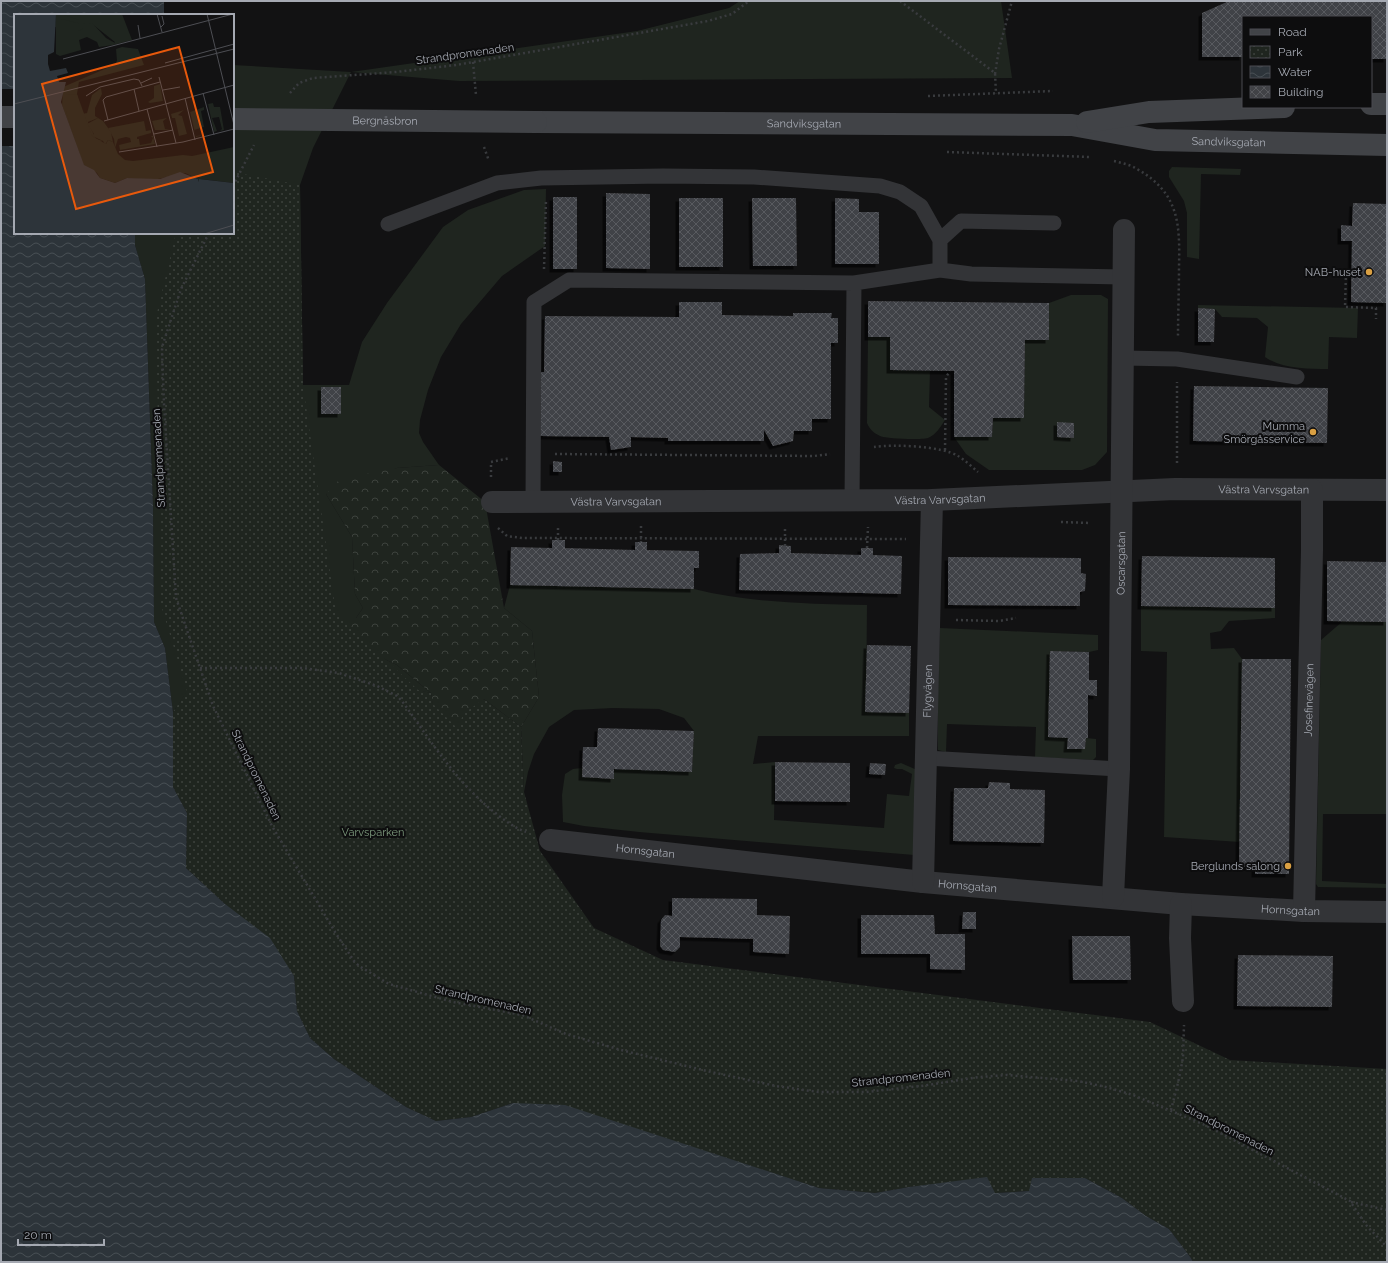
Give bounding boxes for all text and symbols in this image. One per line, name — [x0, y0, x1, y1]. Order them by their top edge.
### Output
inset map — [14, 14, 234, 234]
legend — [1242, 16, 1372, 108]
text: Road — [1278, 25, 1307, 39]
street label: Strandpromenaden — [415, 41, 515, 67]
text: Park — [1278, 45, 1303, 59]
text: Water — [1278, 65, 1312, 79]
text: Building — [1278, 85, 1324, 99]
street label: Bergnäsbron — [352, 114, 418, 127]
street label: Sandviksgatan — [767, 117, 841, 130]
street label: Sandviksgatan — [1191, 134, 1266, 149]
place label: NAB-huset — [1305, 266, 1361, 279]
marker: NAB-huset — [1364, 267, 1374, 277]
street label: Strandpromenaden — [150, 408, 168, 508]
place label: Mumma Smörgåsservice — [1224, 420, 1306, 446]
marker: Mumma Smörgåsservice — [1308, 427, 1318, 437]
street label: Västra Varvsgatan — [1218, 483, 1309, 496]
street label: Västra Varvsgatan — [895, 491, 986, 507]
street label: Västra Varvsgatan — [571, 495, 661, 508]
street label: Oscarsgatan — [1114, 531, 1128, 595]
street label: Josefinevägen — [1301, 663, 1316, 737]
street label: Flygvägen — [920, 664, 935, 718]
street label: Strandpromenaden — [228, 728, 284, 822]
park label: Varvsparken — [342, 826, 404, 839]
street label: Hornsgatan — [615, 841, 675, 861]
place label: Berglunds salong — [1191, 860, 1280, 873]
marker: Berglunds salong — [1283, 861, 1293, 871]
street label: Hornsgatan — [937, 877, 997, 895]
street label: Hornsgatan — [1261, 902, 1320, 918]
street label: Strandpromenaden — [433, 983, 533, 1017]
street label: Strandpromenaden — [851, 1066, 951, 1090]
street label: Strandpromenaden — [1182, 1102, 1276, 1158]
scale bar — [18, 1221, 104, 1247]
text: 20 m — [24, 1228, 52, 1242]

